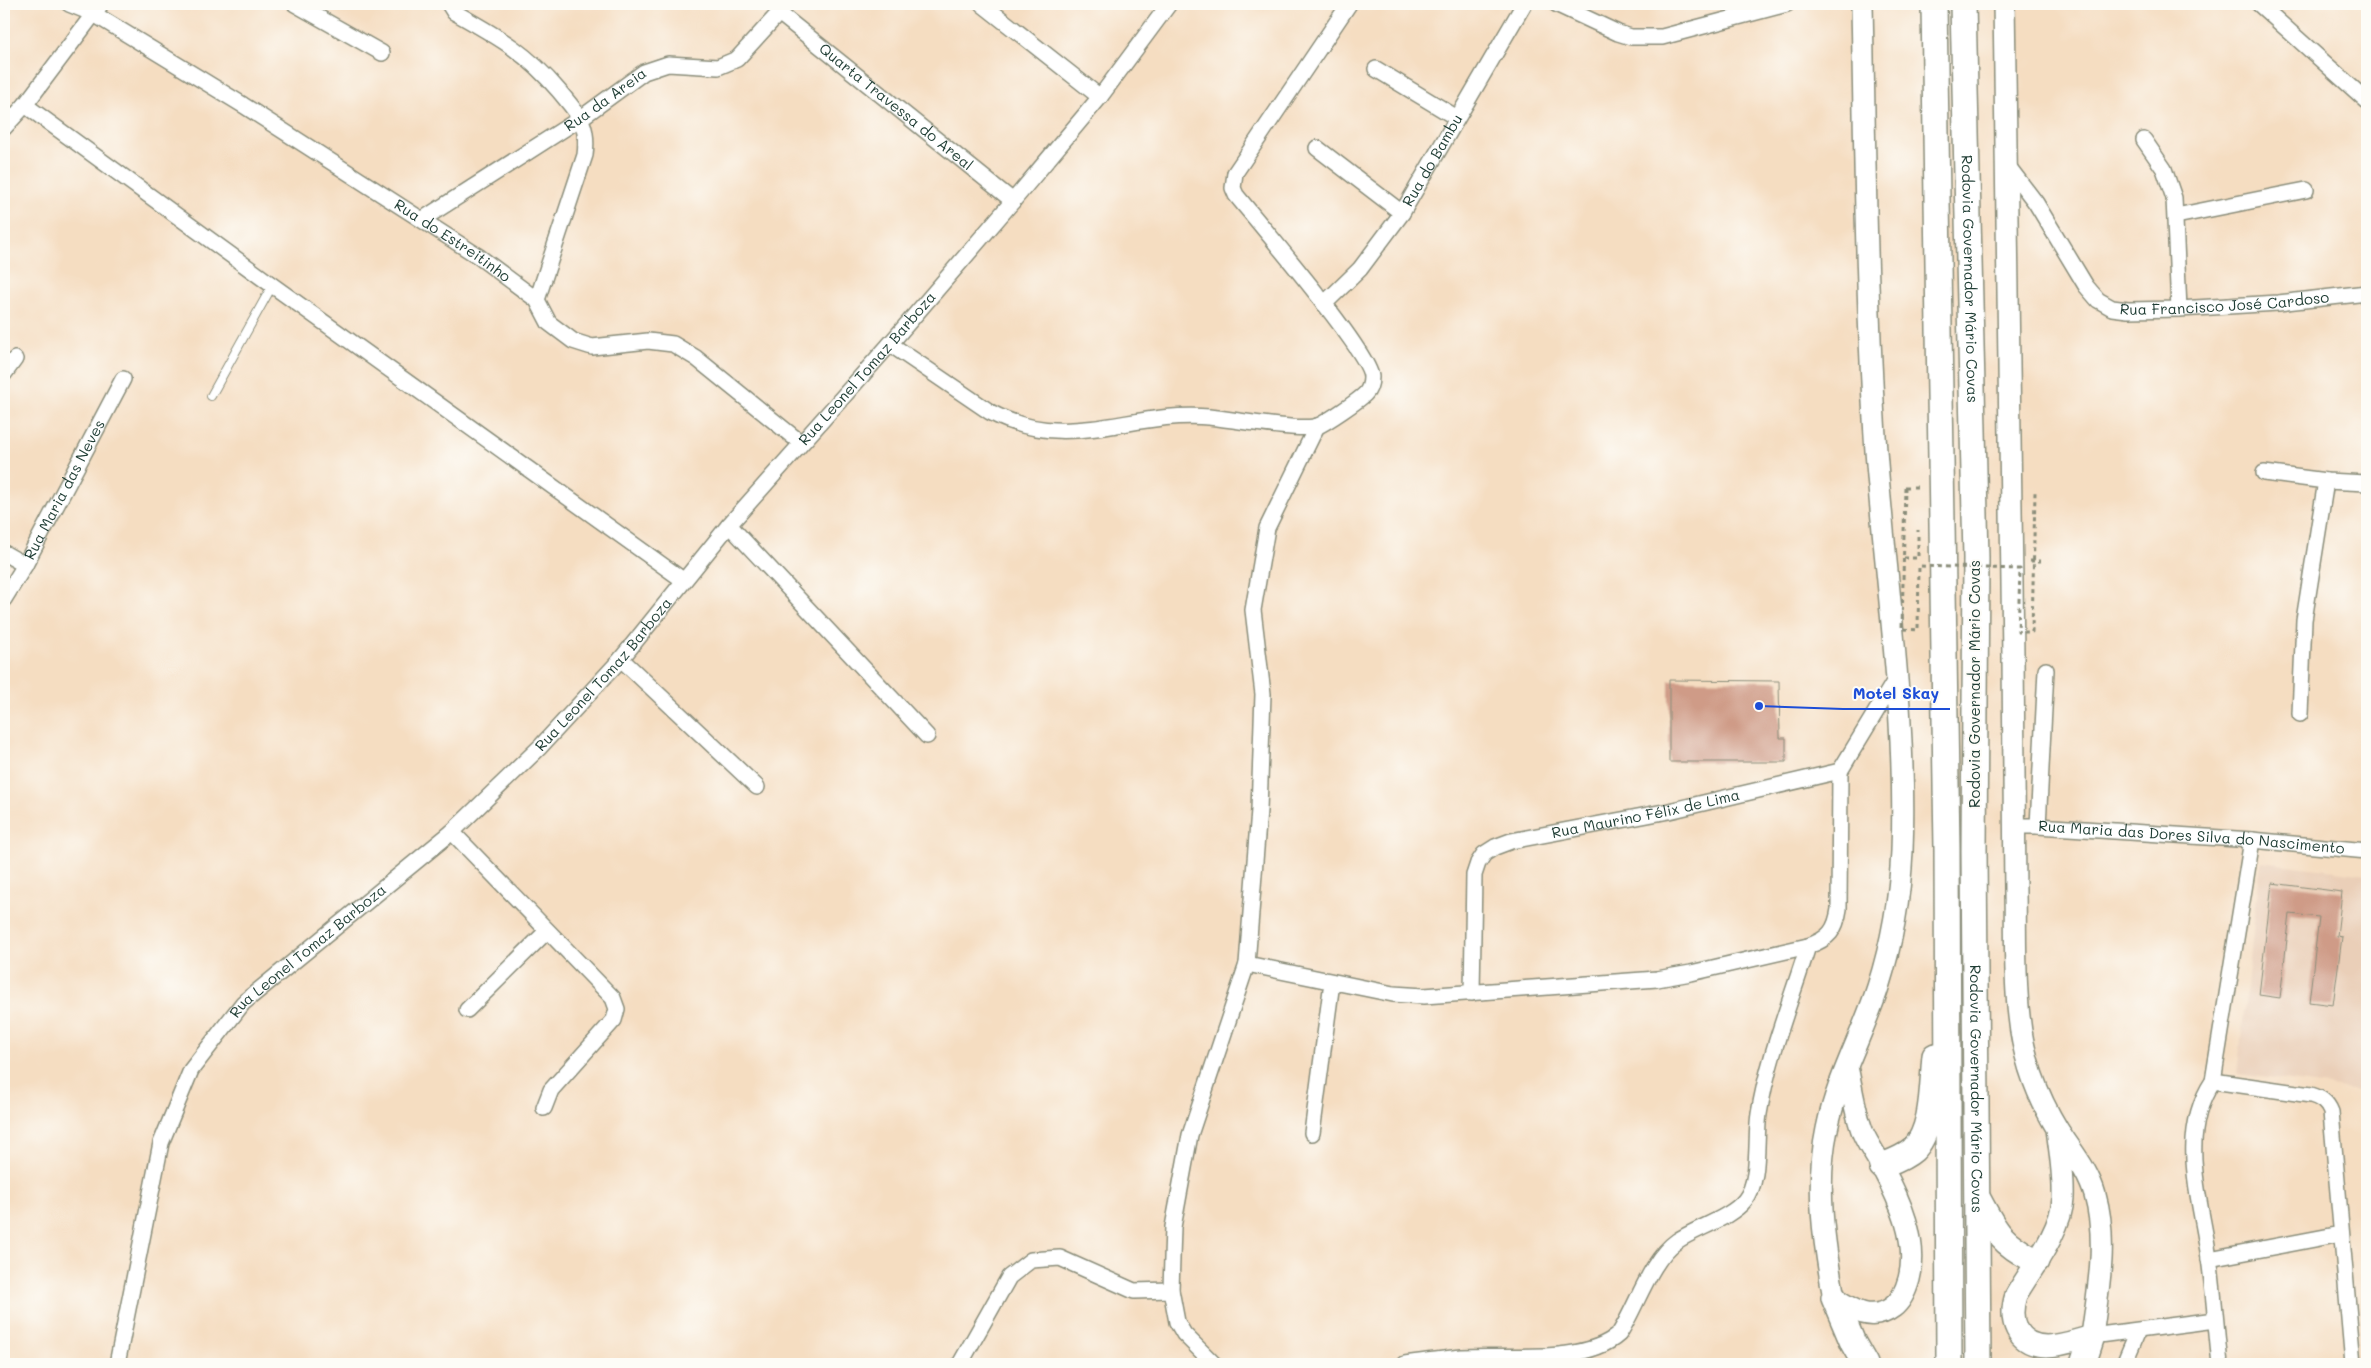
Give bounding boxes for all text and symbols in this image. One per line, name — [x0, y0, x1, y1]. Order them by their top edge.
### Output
street label: Quarta Travessa do Areal — [815, 38, 978, 174]
street label: Rua da Areia — [560, 63, 650, 135]
street label: Rua do Bambu — [1397, 110, 1467, 210]
street label: Rodovia Governador Mário Covas — [1958, 155, 1983, 403]
street label: Rua do Estreitinho — [391, 194, 515, 286]
street label: Rua Francisco José Cardoso — [2119, 286, 2330, 319]
street label: Rua Leonel Tomaz Barboza — [794, 287, 940, 449]
street label: Rua Maria das Neves — [19, 416, 109, 563]
street label: Rodovia Governador Mário Covas — [1964, 560, 1984, 808]
street label: Rua Leonel Tomaz Barboza — [530, 593, 676, 755]
callout: Motel Skay — [1843, 678, 1950, 709]
text: Motel Skay — [1853, 682, 1940, 703]
street label: Rua Maurino Félix de Lima — [1550, 784, 1742, 842]
street label: Rua Maria das Dores Silva do Nascimento — [2038, 815, 2346, 858]
street label: Rua Leonel Tomaz Barboza — [224, 879, 390, 1021]
street label: Rodovia Governador Mário Covas — [1966, 965, 1988, 1213]

